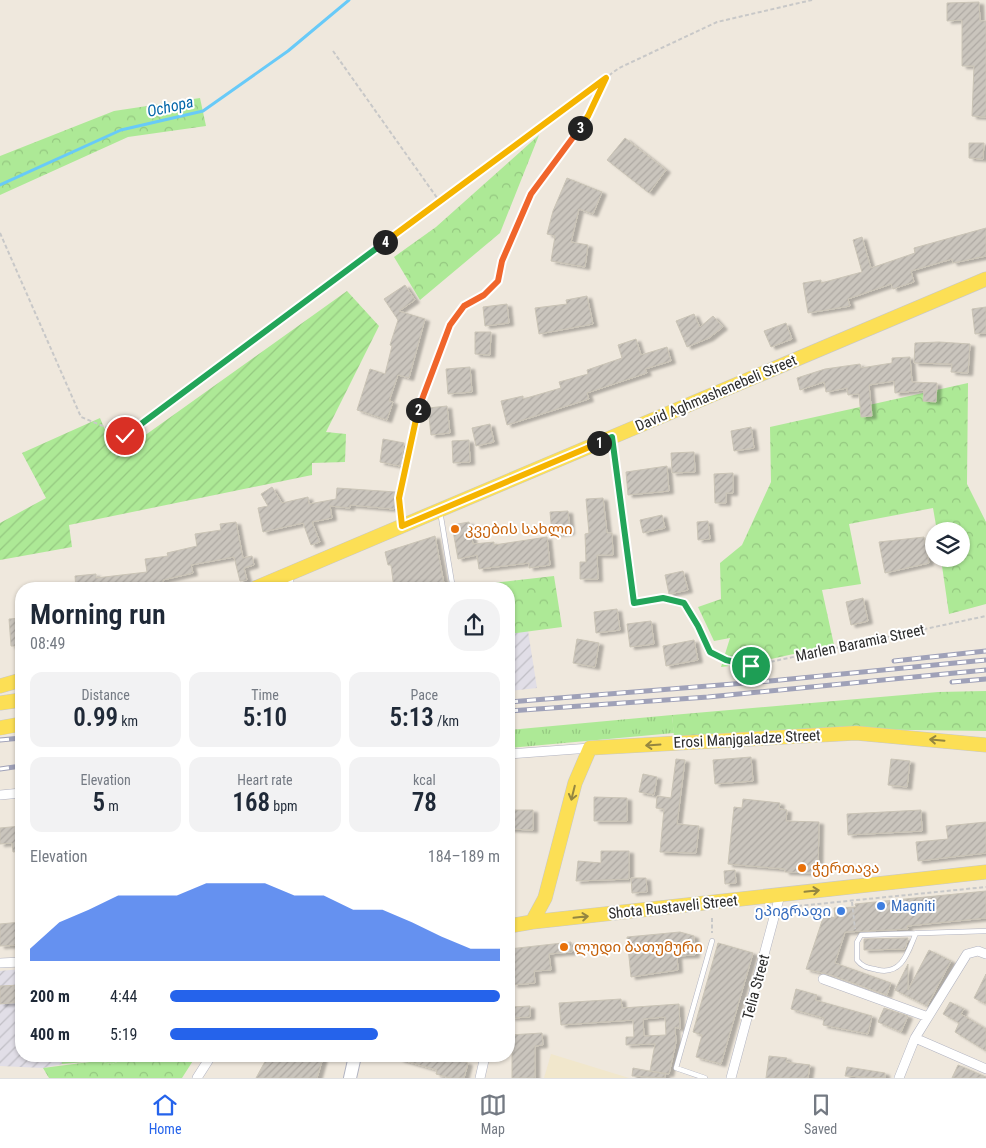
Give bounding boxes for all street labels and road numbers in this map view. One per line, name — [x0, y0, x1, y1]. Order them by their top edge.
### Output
street label: David Aghmashenebeli Street — [633, 351, 799, 435]
street label: Marlen Baramia Street — [794, 621, 926, 665]
street label: Erosi Manjgaladze Street — [673, 726, 821, 752]
street label: Shota Rustaveli Street — [607, 891, 739, 923]
street label: Telia Street — [739, 952, 773, 1022]

